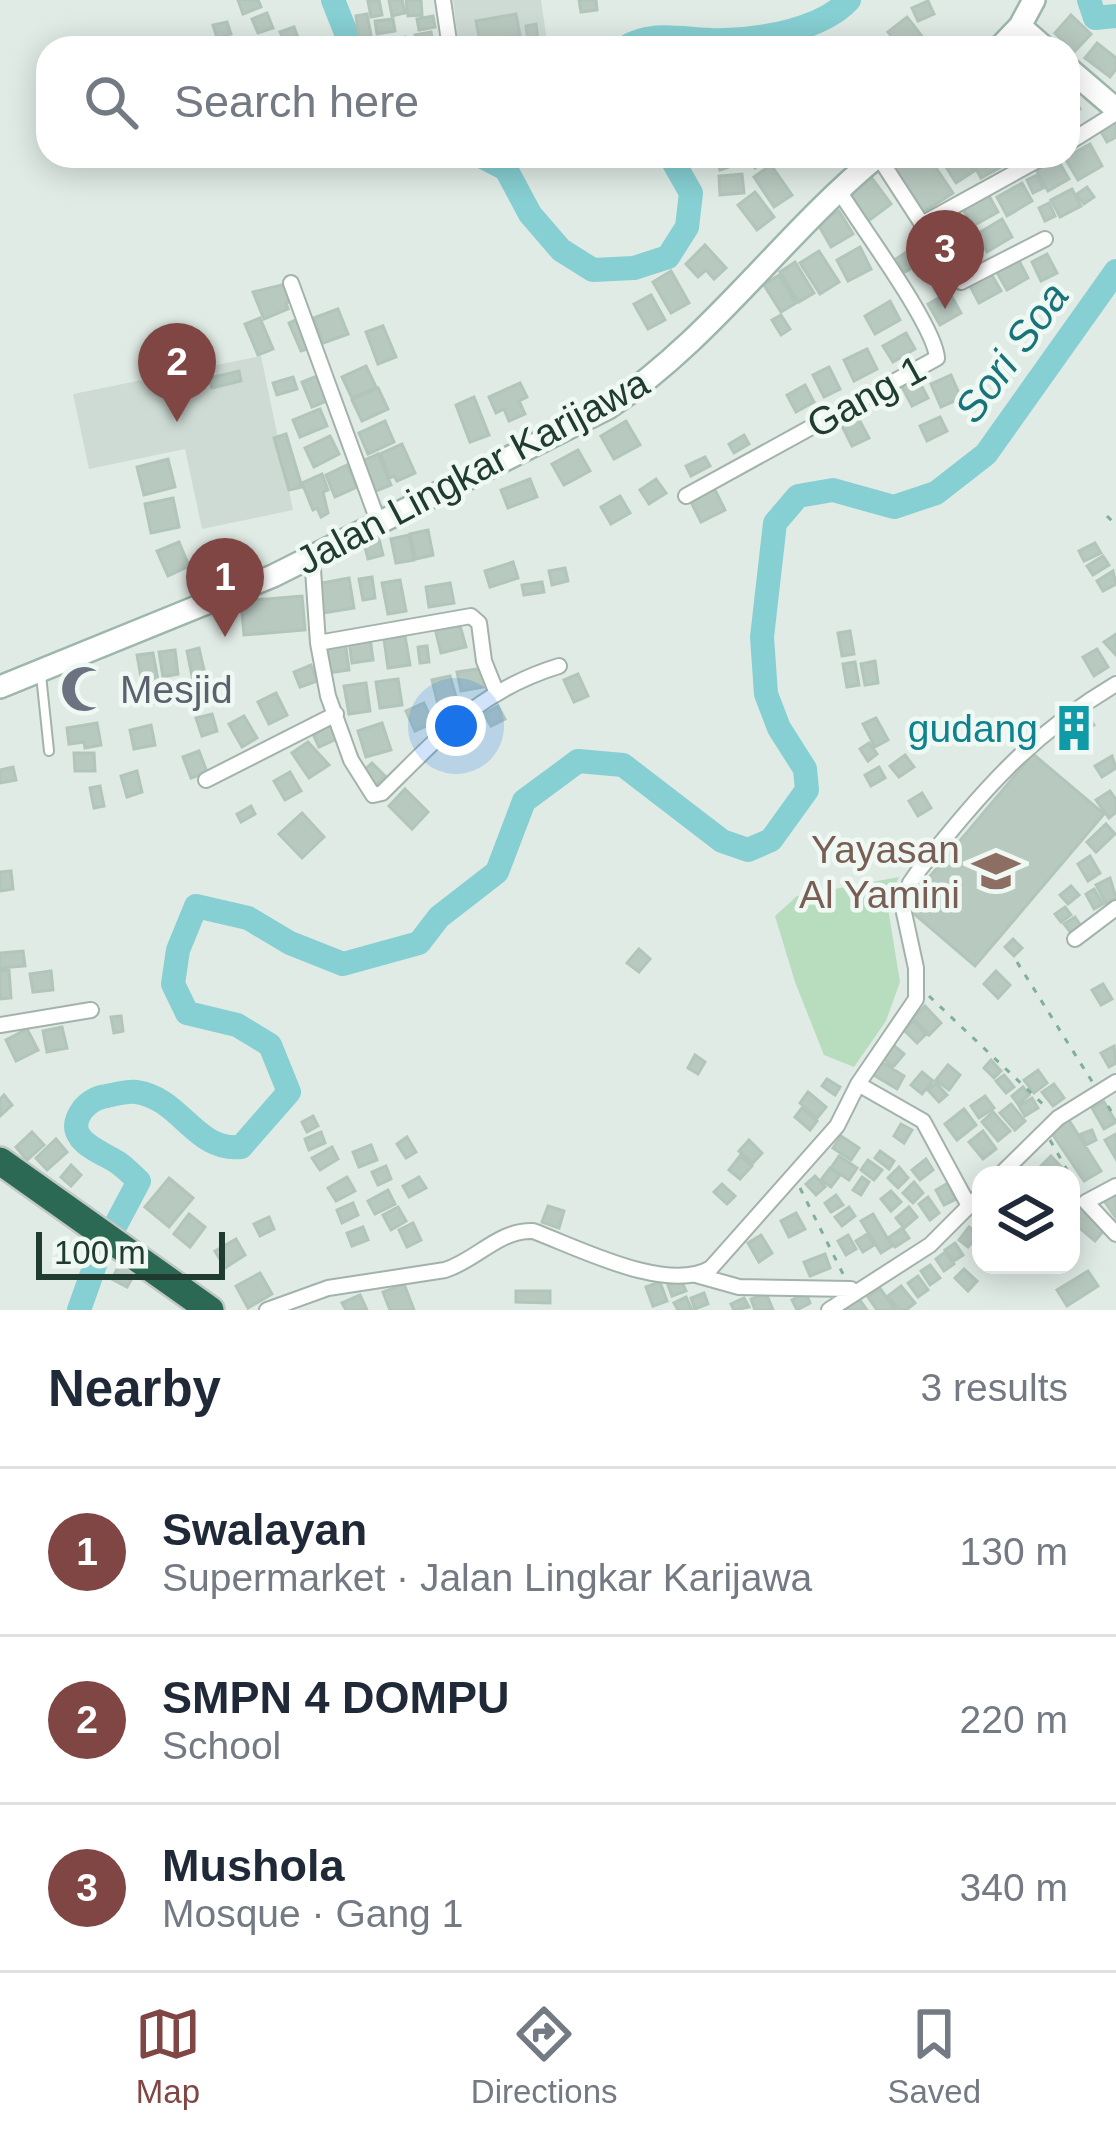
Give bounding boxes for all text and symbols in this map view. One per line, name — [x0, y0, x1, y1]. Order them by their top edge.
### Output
search box — [36, 36, 1080, 168]
icon: search — [78, 69, 144, 135]
text: Search here — [174, 76, 419, 127]
pin: 3 — [906, 210, 984, 309]
water label: Sori Soa — [945, 273, 1078, 431]
pin: 2 — [138, 323, 216, 422]
street label: Gang 1 — [800, 347, 933, 446]
street label: Jalan Lingkar Karijawa — [289, 360, 656, 583]
pin: 1 — [186, 538, 264, 637]
mosque icon: Mesjid — [59, 664, 109, 714]
place label: Mesjid — [120, 668, 233, 711]
your location — [426, 696, 486, 756]
building icon: gudang — [1049, 703, 1099, 753]
place label: gudang — [908, 707, 1038, 750]
place label: Yayasan Al Yamini — [799, 828, 960, 916]
school or university icon: Yayasan Al Yamini — [971, 846, 1021, 896]
map controls — [972, 1166, 1080, 1274]
button: layers — [972, 1166, 1080, 1274]
scale bar — [36, 1226, 225, 1279]
text: 100 m — [54, 1234, 146, 1271]
text: Nearby — [48, 1360, 221, 1417]
text: 3 results — [921, 1366, 1068, 1409]
text: Swalayan — [162, 1504, 367, 1555]
text: 1 — [76, 1530, 98, 1573]
text: 130 m — [960, 1530, 1068, 1573]
text: Supermarket · Jalan Lingkar Karijawa — [162, 1556, 812, 1599]
text: SMPN 4 DOMPU — [162, 1672, 510, 1723]
text: 2 — [76, 1698, 98, 1741]
text: 220 m — [960, 1698, 1068, 1741]
text: School — [162, 1724, 281, 1767]
text: Mushola — [162, 1840, 345, 1891]
text: 3 — [76, 1866, 98, 1909]
text: 340 m — [960, 1866, 1068, 1909]
text: Mosque · Gang 1 — [162, 1892, 463, 1935]
tab: Map — [135, 2001, 201, 2111]
tab: Directions — [471, 2001, 618, 2111]
tab: Saved — [887, 2001, 981, 2111]

